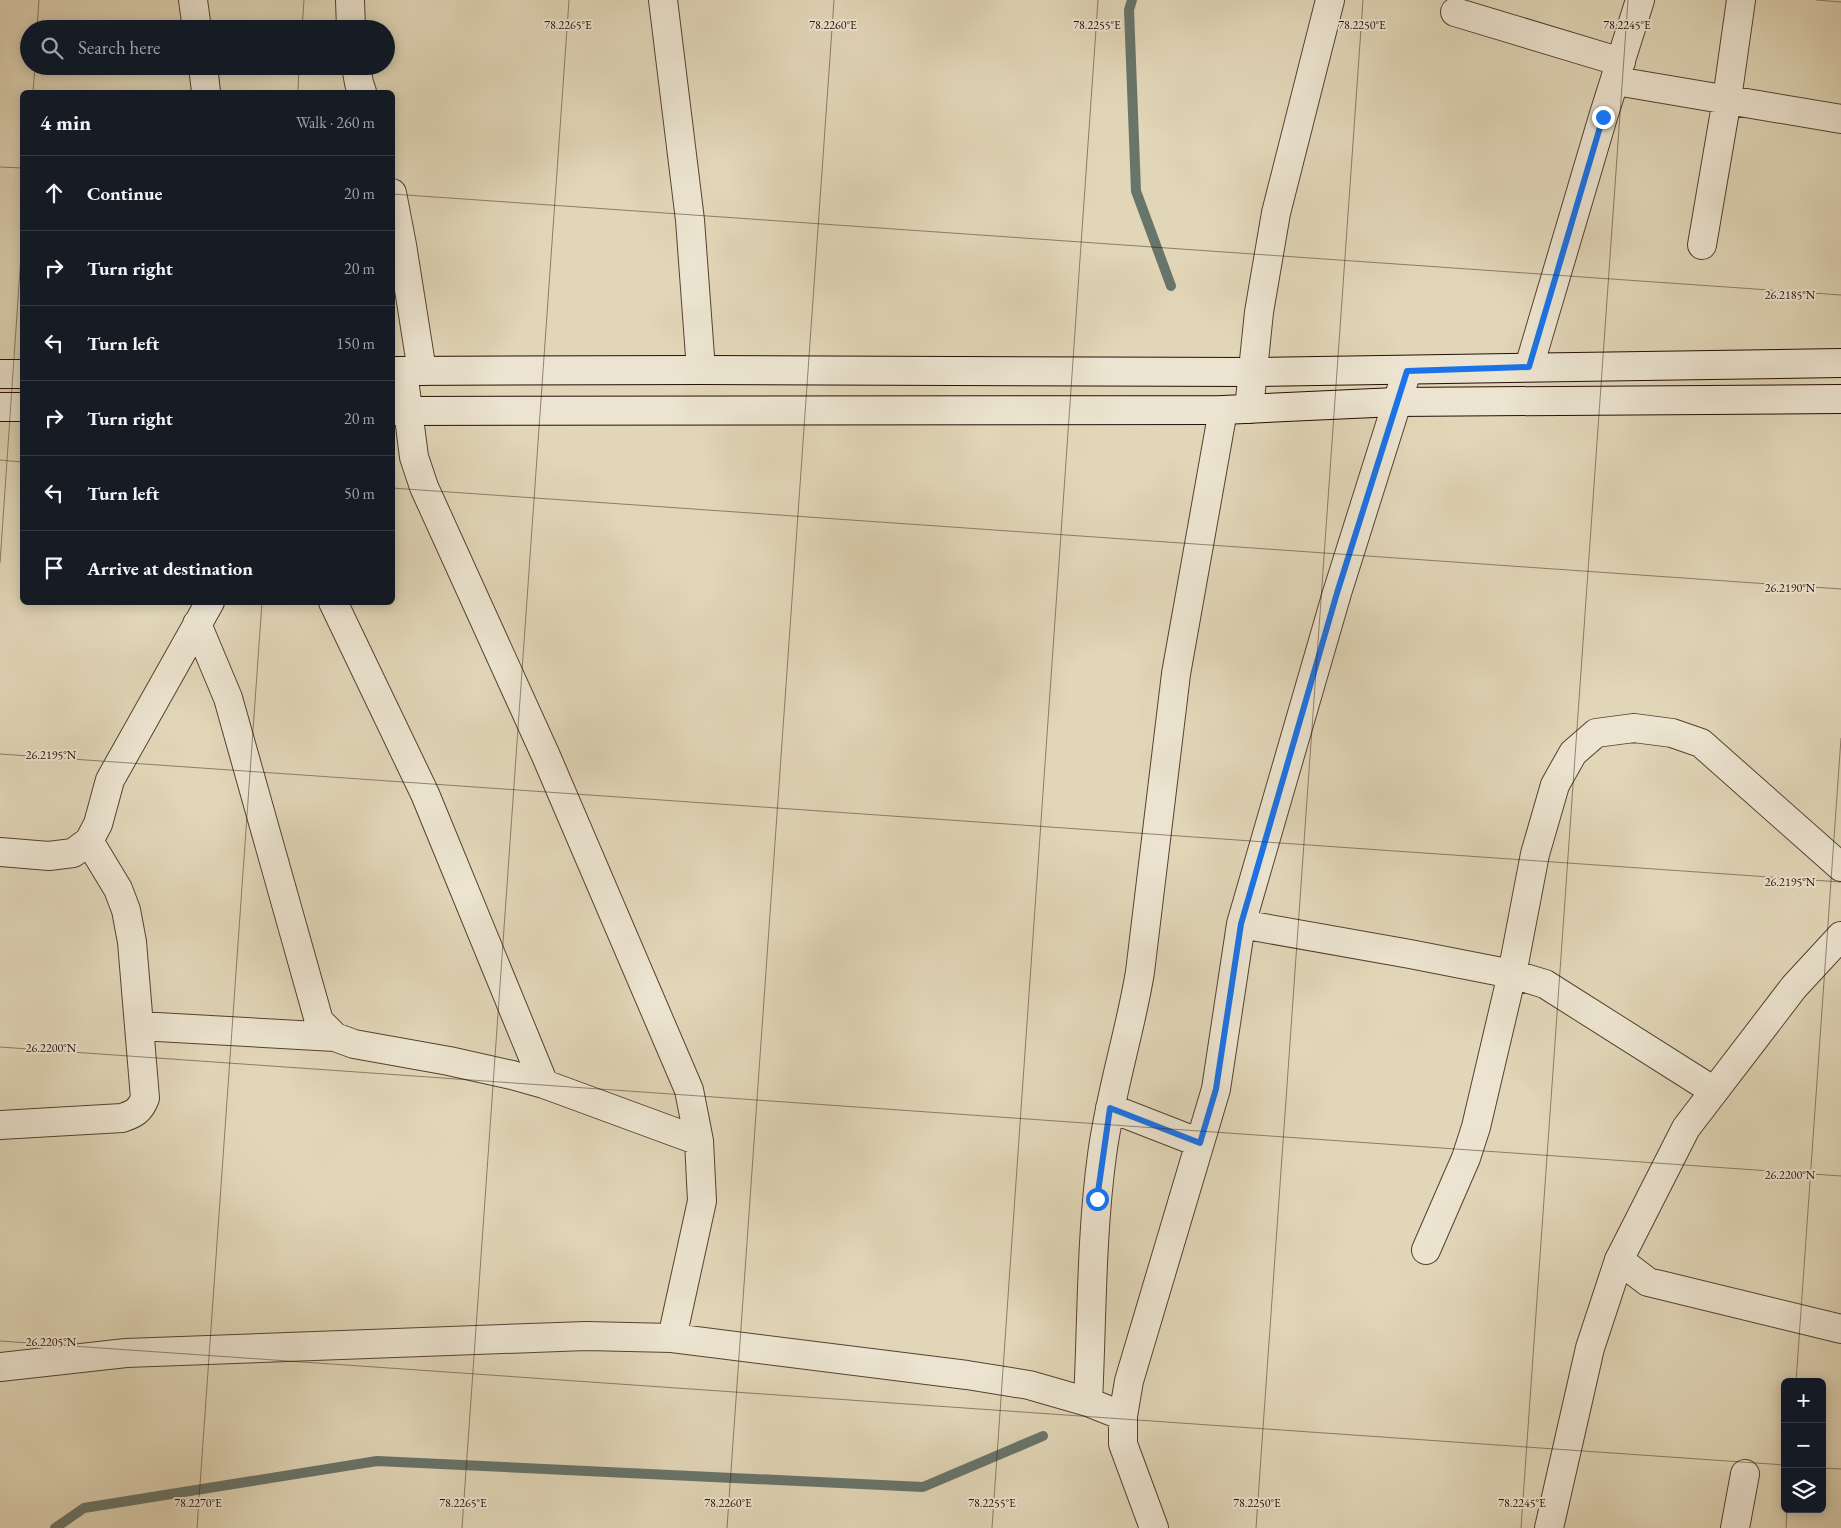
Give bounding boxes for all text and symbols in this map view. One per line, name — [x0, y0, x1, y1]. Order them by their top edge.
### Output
text: 78.2265°E — [544, 17, 592, 33]
text: 78.2260°E — [809, 17, 857, 33]
text: 78.2255°E — [1073, 17, 1121, 33]
text: 78.2250°E — [1338, 17, 1386, 33]
text: 78.2245°E — [1603, 17, 1651, 33]
search box — [20, 20, 395, 75]
icon: search — [38, 34, 66, 62]
text: Search here — [78, 35, 160, 60]
route end — [1592, 106, 1615, 129]
text: 4 min — [40, 109, 91, 136]
text: Walk · 260 m — [296, 112, 375, 133]
icon: ahead — [40, 179, 68, 207]
text: Continue — [87, 181, 162, 206]
text: 20 m — [344, 183, 375, 204]
icon: right — [40, 254, 68, 282]
text: Turn right — [87, 256, 173, 281]
text: 20 m — [344, 258, 375, 279]
text: 26.2185°N — [1765, 287, 1816, 303]
icon: left — [40, 329, 68, 357]
text: Turn left — [87, 331, 159, 356]
text: 150 m — [336, 333, 375, 354]
icon: right — [40, 404, 68, 432]
text: Turn right — [87, 406, 173, 431]
text: 20 m — [344, 408, 375, 429]
icon: left — [40, 479, 68, 507]
text: Turn left — [87, 481, 159, 506]
text: 50 m — [344, 483, 375, 504]
icon: arrive — [40, 554, 68, 582]
text: Arrive at destination — [87, 556, 253, 581]
text: 26.2190°N — [1765, 580, 1816, 596]
text: 26.2195°N — [26, 747, 77, 763]
text: 26.2195°N — [1765, 874, 1816, 890]
text: 26.2200°N — [26, 1040, 77, 1056]
text: 26.2200°N — [1765, 1167, 1816, 1183]
route start — [1086, 1188, 1109, 1211]
text: 26.2205°N — [26, 1334, 77, 1350]
map controls — [1781, 1378, 1826, 1513]
button: + — [1781, 1378, 1826, 1423]
button: − — [1781, 1423, 1826, 1468]
button: layers — [1781, 1468, 1826, 1513]
text: 78.2270°E — [174, 1495, 222, 1511]
text: 78.2265°E — [439, 1495, 487, 1511]
text: 78.2260°E — [704, 1495, 752, 1511]
text: 78.2255°E — [968, 1495, 1016, 1511]
text: 78.2250°E — [1233, 1495, 1281, 1511]
text: 78.2245°E — [1498, 1495, 1546, 1511]

